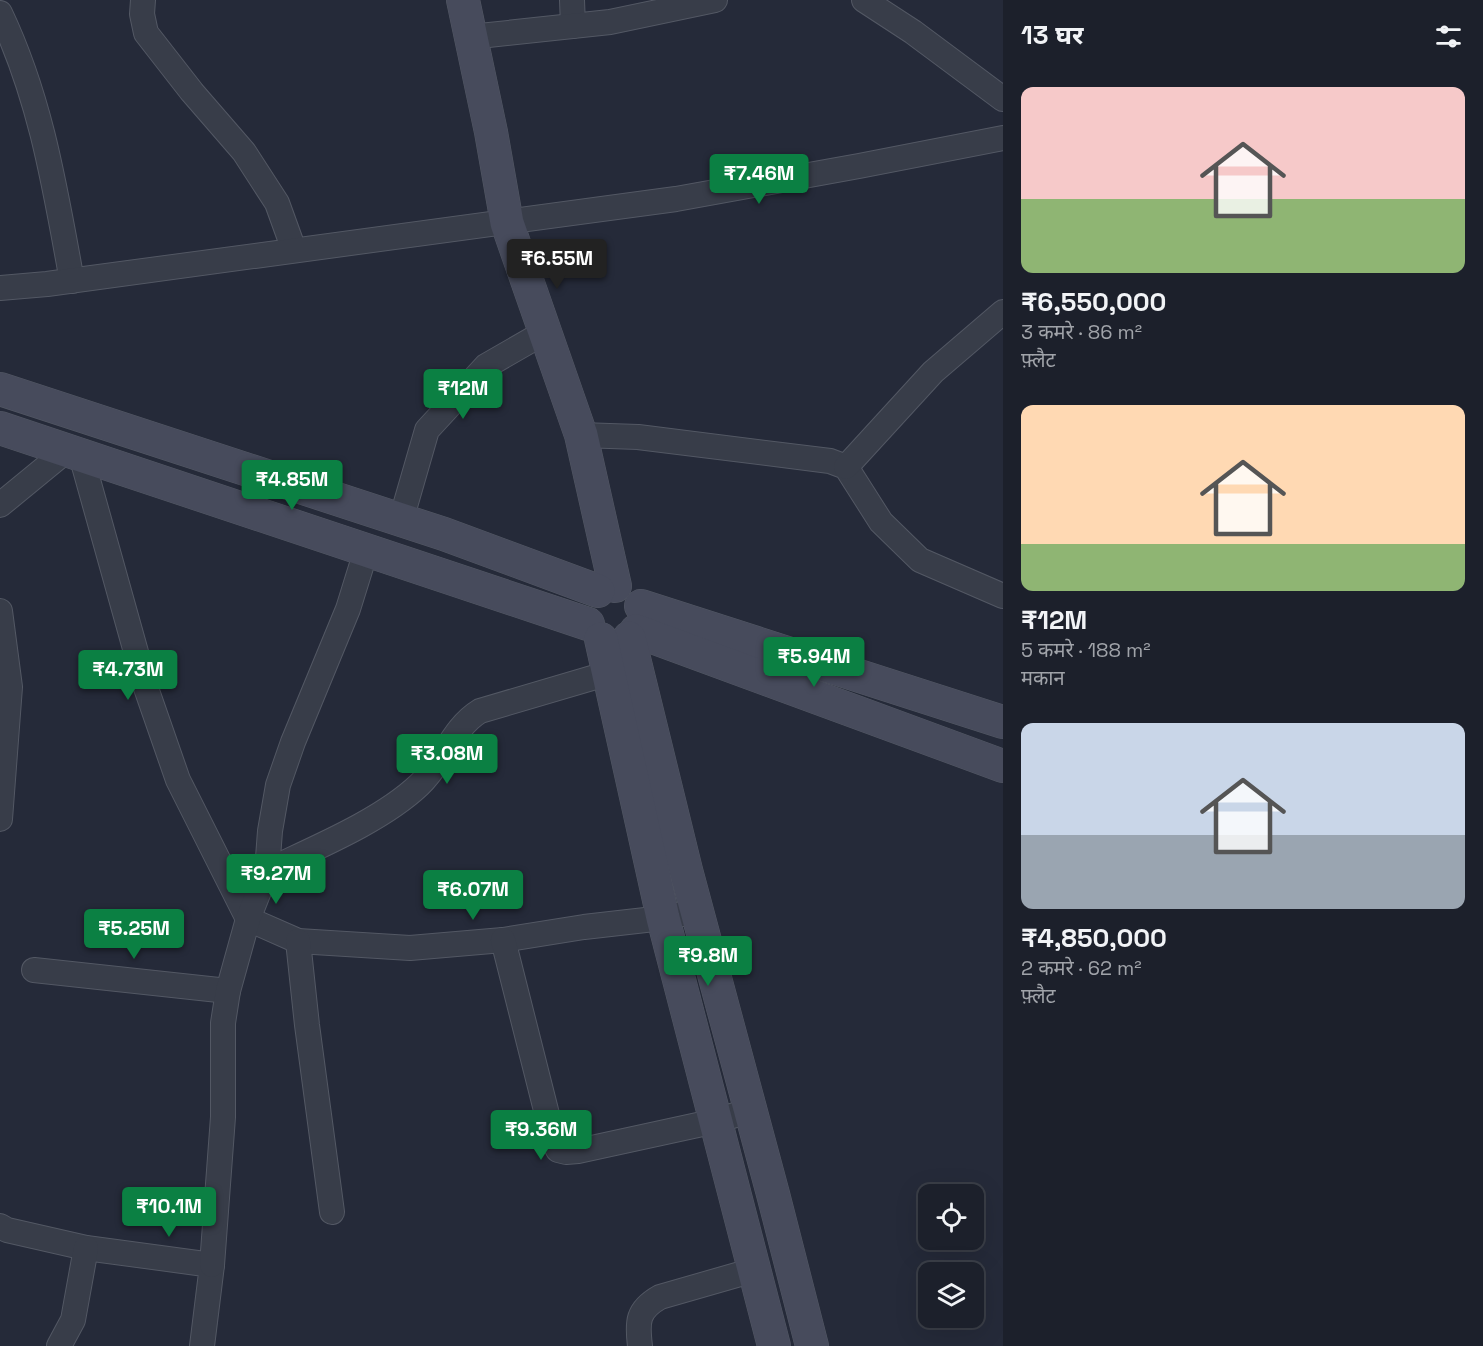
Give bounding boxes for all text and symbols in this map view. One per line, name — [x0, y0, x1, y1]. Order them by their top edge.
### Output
text: 13 घर — [1021, 18, 1083, 52]
icon: filters — [1432, 20, 1465, 53]
icon: home — [1189, 126, 1297, 234]
pin: ₹7.46M — [710, 154, 808, 205]
text: ₹7.46M — [724, 160, 794, 186]
pin: ₹6.55M — [508, 239, 606, 290]
text: ₹6.55M — [521, 245, 593, 271]
text: ₹6,550,000 — [1021, 285, 1166, 319]
text: 3 कमरे · 86 m² — [1021, 319, 1142, 345]
text: फ़्लैट — [1021, 347, 1056, 373]
pin: ₹12M — [427, 369, 499, 420]
text: ₹12M — [438, 375, 489, 401]
icon: home — [1189, 444, 1297, 552]
pin: ₹4.85M — [243, 460, 341, 511]
text: ₹4.85M — [256, 466, 328, 492]
text: ₹12M — [1021, 603, 1087, 637]
pin: ₹5.94M — [765, 637, 863, 688]
text: 5 कमरे · 188 m² — [1021, 637, 1151, 663]
text: ₹5.94M — [777, 643, 851, 669]
pin: ₹4.73M — [79, 650, 177, 701]
text: ₹4.73M — [92, 656, 164, 682]
text: मकान — [1021, 665, 1065, 691]
pin: ₹3.08M — [398, 734, 496, 785]
text: ₹3.08M — [411, 740, 483, 766]
icon: home — [1189, 762, 1297, 870]
pin: ₹9.27M — [227, 854, 325, 905]
text: ₹9.27M — [241, 860, 311, 886]
pin: ₹6.07M — [424, 870, 522, 921]
text: ₹6.07M — [437, 876, 509, 902]
pin: ₹5.25M — [85, 909, 183, 960]
text: ₹5.25M — [98, 915, 170, 941]
text: ₹4,850,000 — [1021, 921, 1167, 955]
pin: ₹9.8M — [666, 936, 750, 987]
text: ₹9.8M — [678, 942, 738, 968]
text: 2 कमरे · 62 m² — [1021, 955, 1142, 981]
text: फ़्लैट — [1021, 983, 1056, 1009]
pin: ₹9.36M — [492, 1110, 590, 1161]
text: ₹9.36M — [505, 1116, 577, 1142]
map controls — [918, 1184, 984, 1328]
button: locate — [918, 1184, 984, 1250]
pin: ₹10.1M — [120, 1187, 218, 1238]
text: ₹10.1M — [136, 1193, 202, 1219]
button: layers — [918, 1262, 984, 1328]

